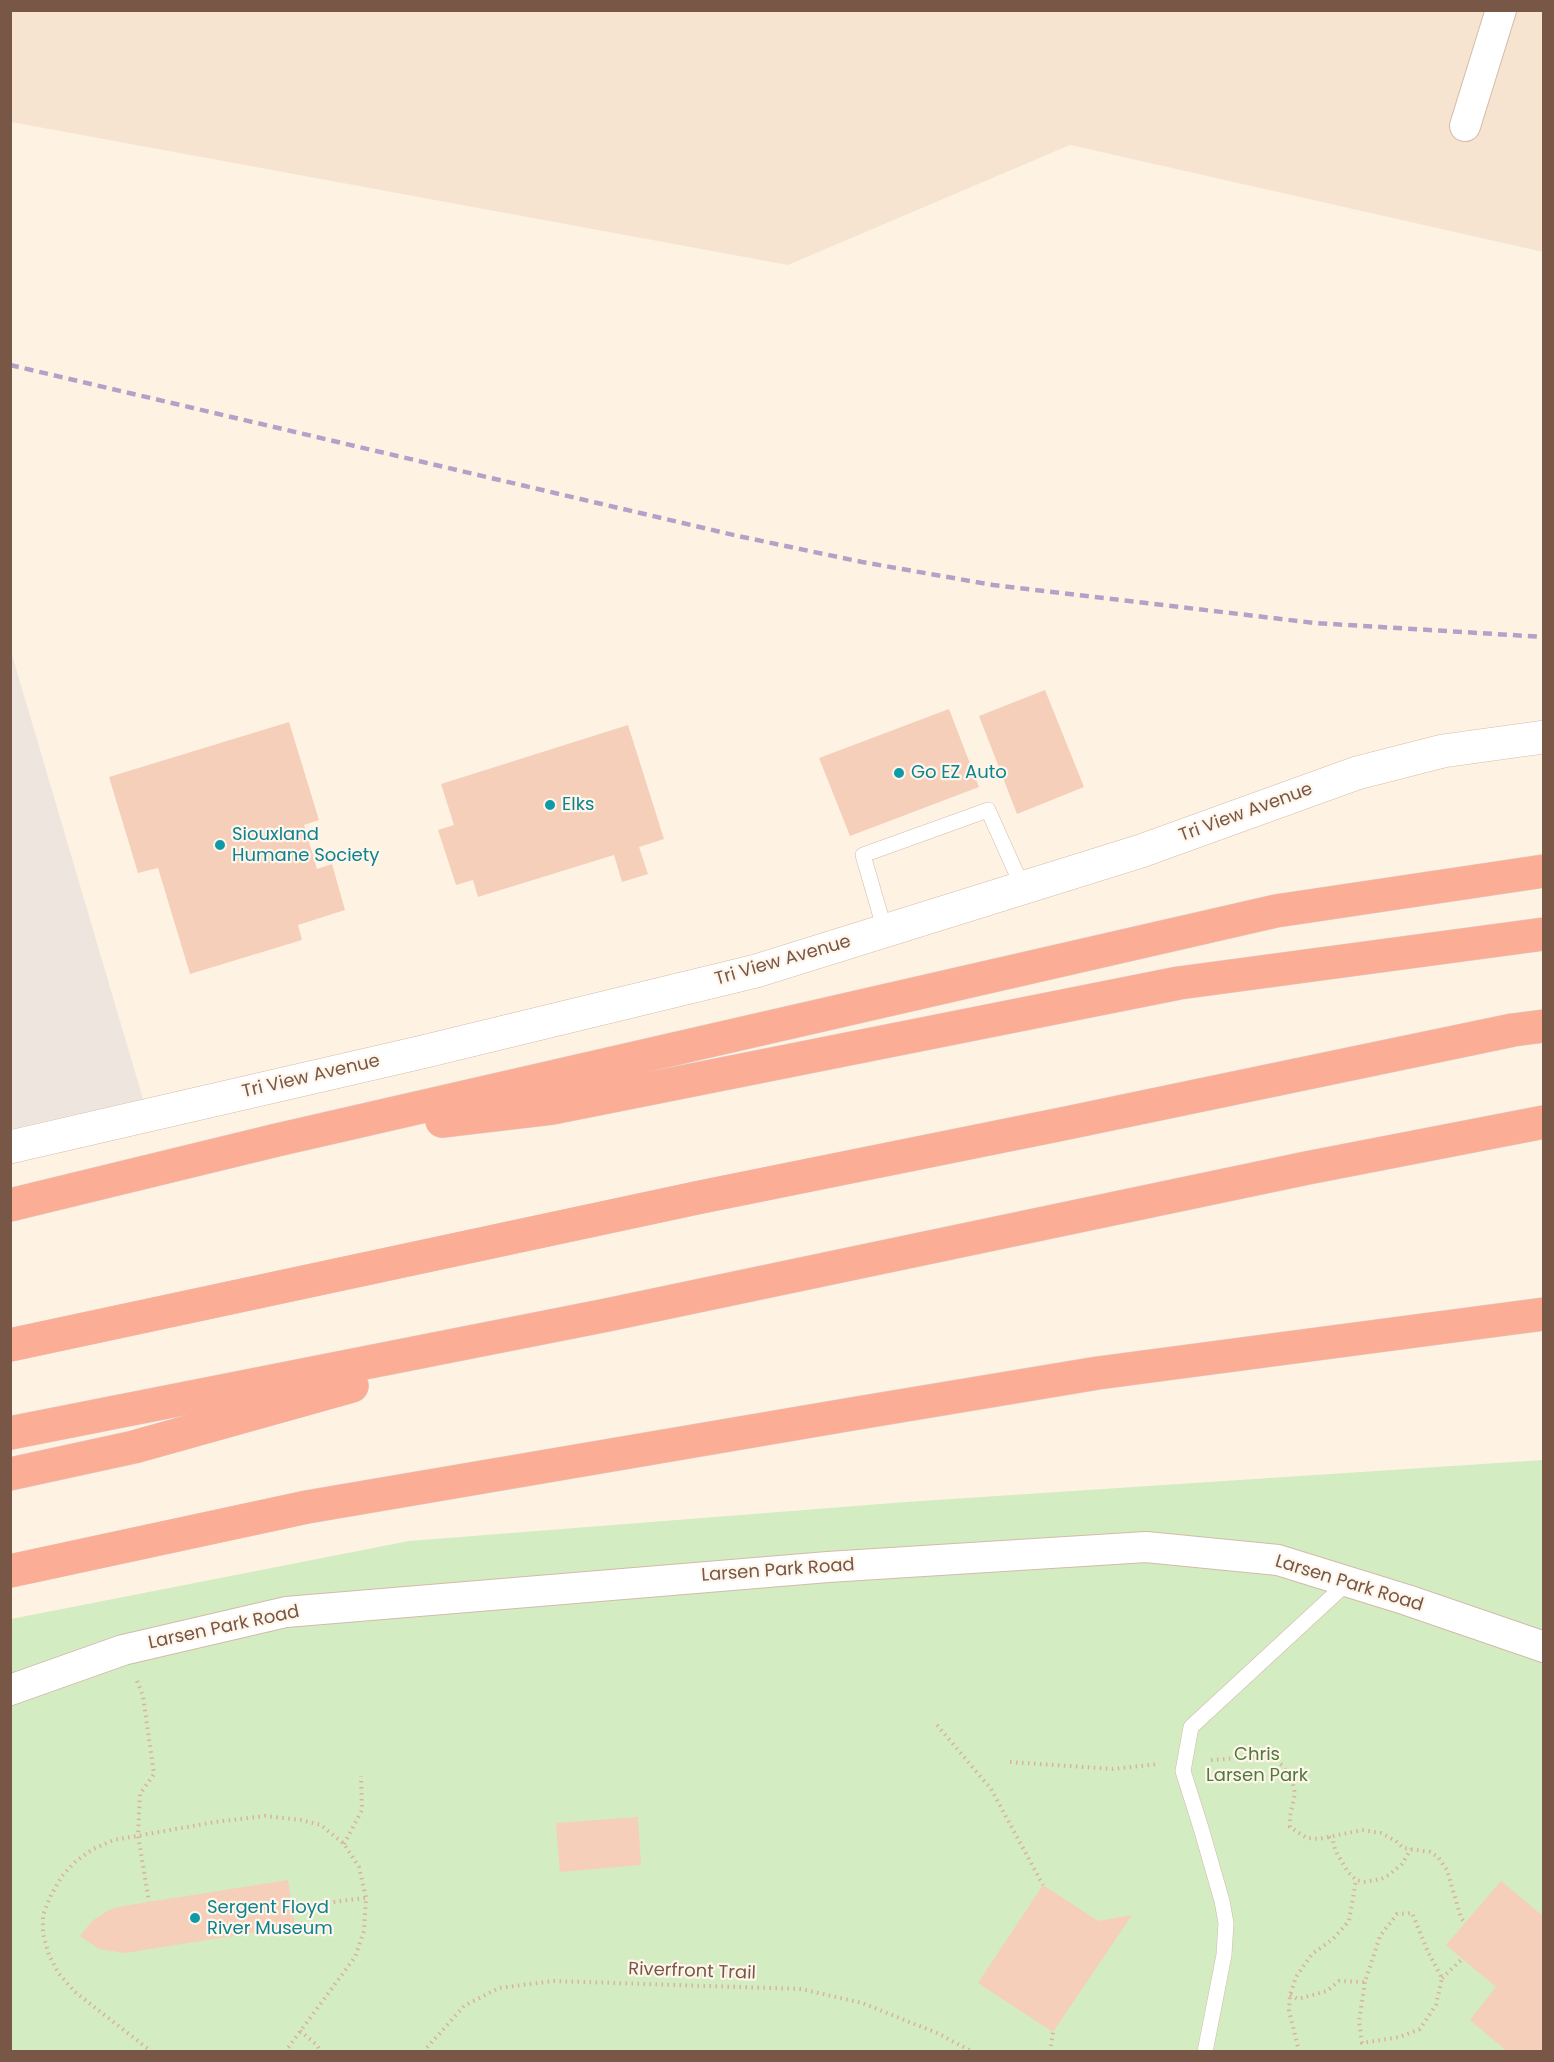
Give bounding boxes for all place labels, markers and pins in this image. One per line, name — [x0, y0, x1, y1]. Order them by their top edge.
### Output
place label: Go EZ Auto — [911, 762, 1007, 784]
marker: Go EZ Auto — [892, 766, 906, 780]
place label: Elks — [562, 794, 594, 816]
marker: Elks — [543, 798, 557, 812]
place label: Siouxland Humane Society — [232, 824, 379, 866]
marker: Siouxland Humane Society — [213, 838, 227, 852]
place label: Sergent Floyd River Museum — [207, 1897, 333, 1940]
marker: Sergent Floyd River Museum — [188, 1911, 202, 1925]

